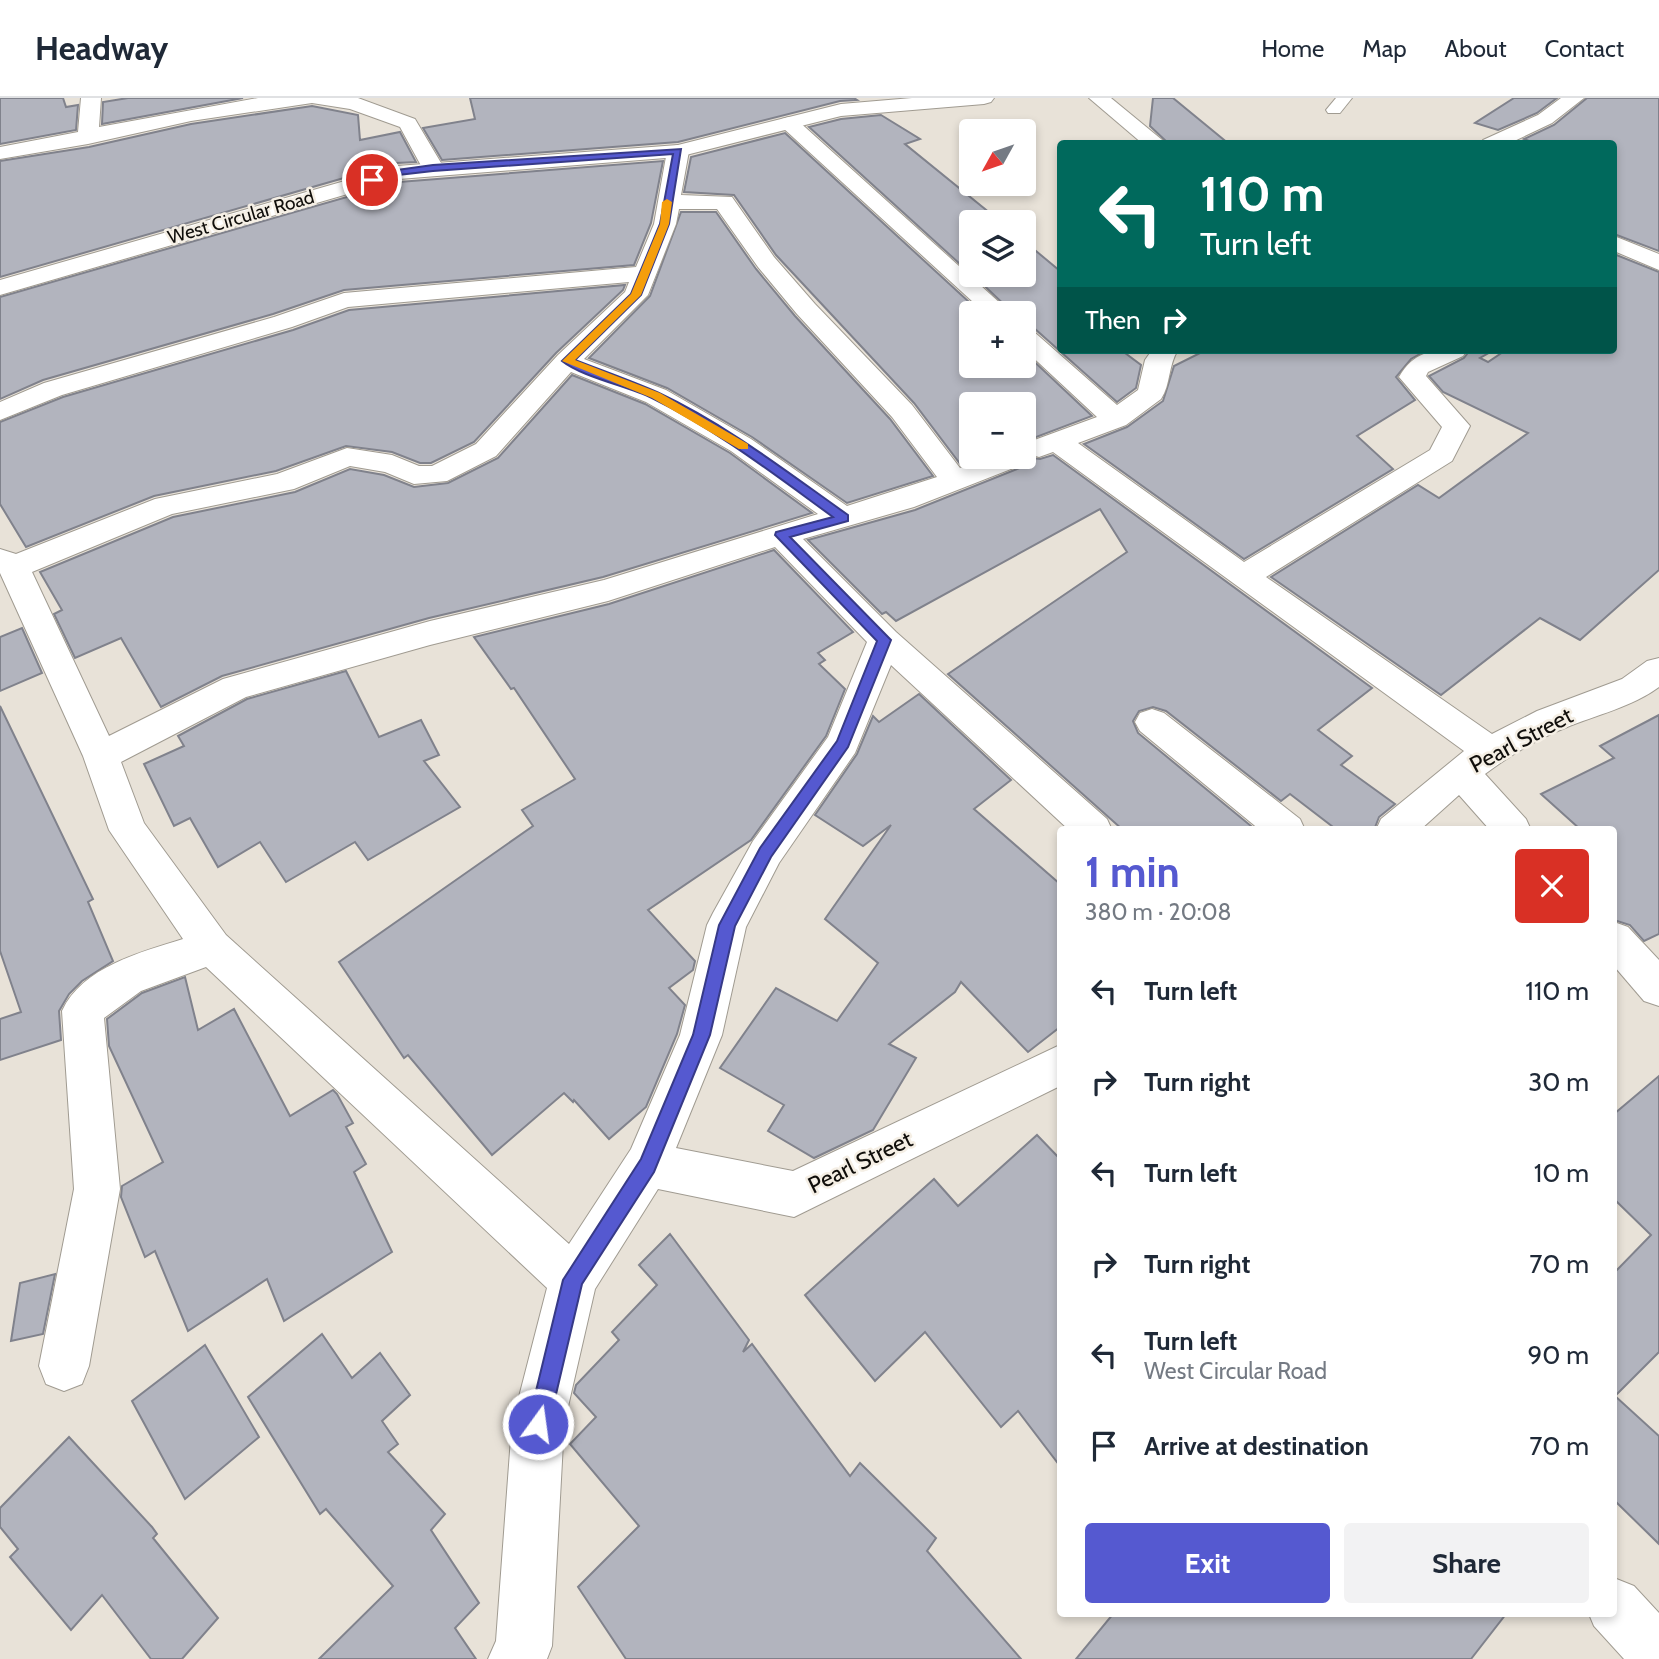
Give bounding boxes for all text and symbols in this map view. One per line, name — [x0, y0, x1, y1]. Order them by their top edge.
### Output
text: Headway — [35, 28, 168, 68]
text: Home — [1261, 34, 1324, 63]
text: Map — [1362, 34, 1407, 63]
text: About — [1445, 34, 1507, 63]
text: Contact — [1545, 34, 1624, 63]
north arrow — [959, 119, 1036, 196]
map controls — [959, 119, 1036, 469]
pin — [342, 150, 402, 210]
icon: arrive — [353, 161, 391, 199]
text: 110 m — [1200, 164, 1324, 223]
icon: left — [1085, 168, 1176, 259]
street label: West Circular Road — [165, 185, 317, 249]
button: layers — [959, 210, 1036, 287]
text: Turn left — [1200, 224, 1311, 263]
button: + — [959, 301, 1036, 378]
icon: right — [1155, 301, 1193, 339]
text: Then — [1085, 304, 1141, 336]
button: − — [959, 392, 1036, 469]
street label: Pearl Street — [1465, 701, 1578, 779]
text: 1 min — [1085, 846, 1180, 898]
button: close — [1515, 849, 1589, 923]
text: 380 m · 20:08 — [1085, 898, 1232, 926]
icon: left — [1085, 972, 1123, 1010]
text: Turn left — [1144, 975, 1237, 1007]
text: 110 m — [1525, 975, 1589, 1007]
icon: right — [1085, 1063, 1123, 1101]
text: Turn right — [1144, 1066, 1250, 1098]
text: 30 m — [1528, 1066, 1589, 1098]
street label: Pearl Street — [803, 1125, 917, 1199]
icon: left — [1085, 1154, 1123, 1192]
text: Turn left — [1144, 1157, 1237, 1189]
text: 10 m — [1534, 1157, 1589, 1189]
icon: right — [1085, 1245, 1123, 1283]
text: Turn right — [1144, 1248, 1250, 1280]
text: 70 m — [1529, 1248, 1589, 1280]
text: Turn left — [1144, 1325, 1237, 1357]
icon: left — [1085, 1336, 1123, 1374]
text: 90 m — [1527, 1339, 1589, 1371]
text: West Circular Road — [1144, 1357, 1327, 1385]
position arrow — [501, 1387, 575, 1461]
icon: arrive — [1085, 1427, 1123, 1465]
text: Arrive at destination — [1144, 1430, 1369, 1462]
text: 70 m — [1529, 1430, 1589, 1462]
button: Exit — [1085, 1523, 1330, 1603]
button: Share — [1344, 1523, 1589, 1603]

